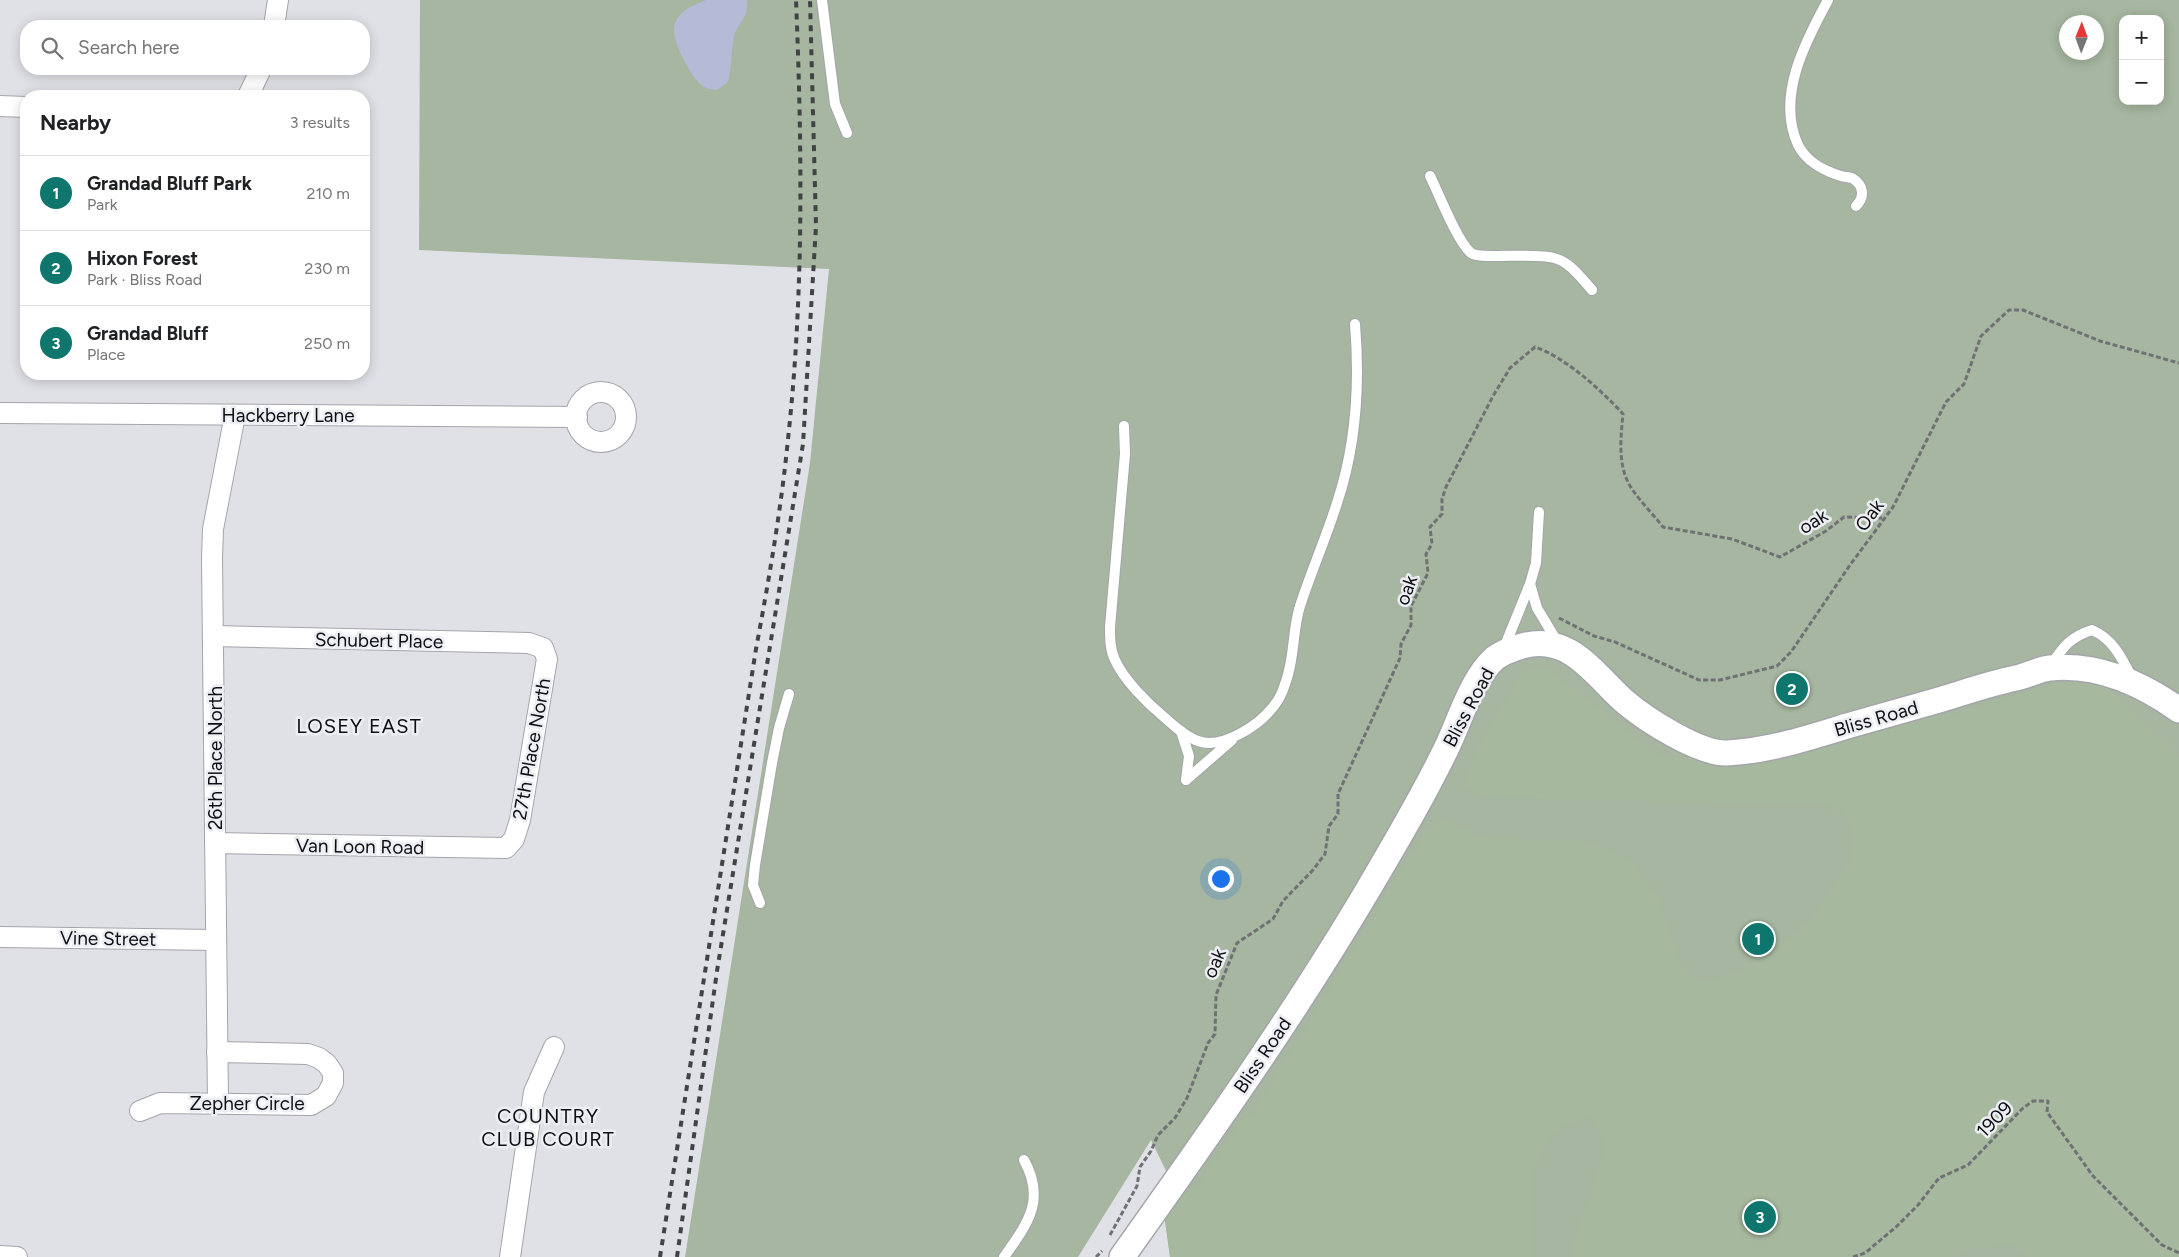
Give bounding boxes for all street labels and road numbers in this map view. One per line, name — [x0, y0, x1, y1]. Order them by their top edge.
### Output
street label: Hackberry Lane — [221, 404, 355, 427]
street label: Oak — [1850, 494, 1889, 536]
street label: oak — [1794, 503, 1833, 539]
street label: oak — [1391, 571, 1423, 608]
street label: Schubert Place — [315, 628, 443, 653]
street label: Bliss Road — [1438, 664, 1499, 751]
street label: 27th Place North — [508, 676, 555, 822]
street label: 26th Place North — [204, 686, 227, 830]
street label: Bliss Road — [1831, 696, 1921, 741]
street label: Van Loon Road — [296, 834, 424, 859]
street label: Vine Street — [60, 926, 156, 951]
street label: oak — [1198, 944, 1231, 981]
street label: Bliss Road — [1229, 1013, 1296, 1098]
street label: Zepher Circle — [189, 1092, 305, 1115]
street label: 1909 — [1972, 1096, 2017, 1142]

